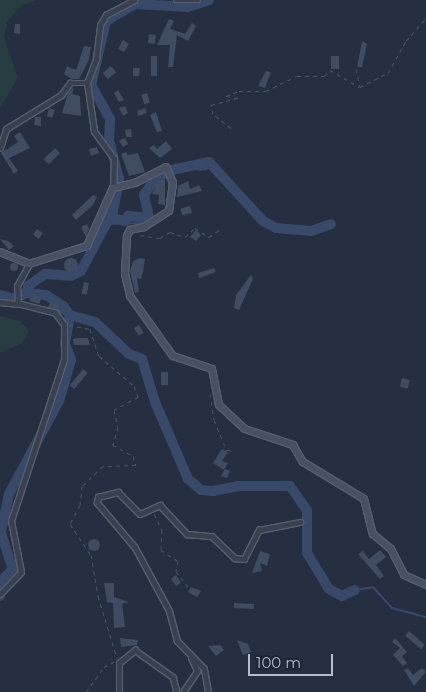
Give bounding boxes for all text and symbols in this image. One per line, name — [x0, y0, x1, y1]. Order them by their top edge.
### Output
scale bar — [251, 644, 336, 676]
text: 100 m — [256, 653, 301, 672]

